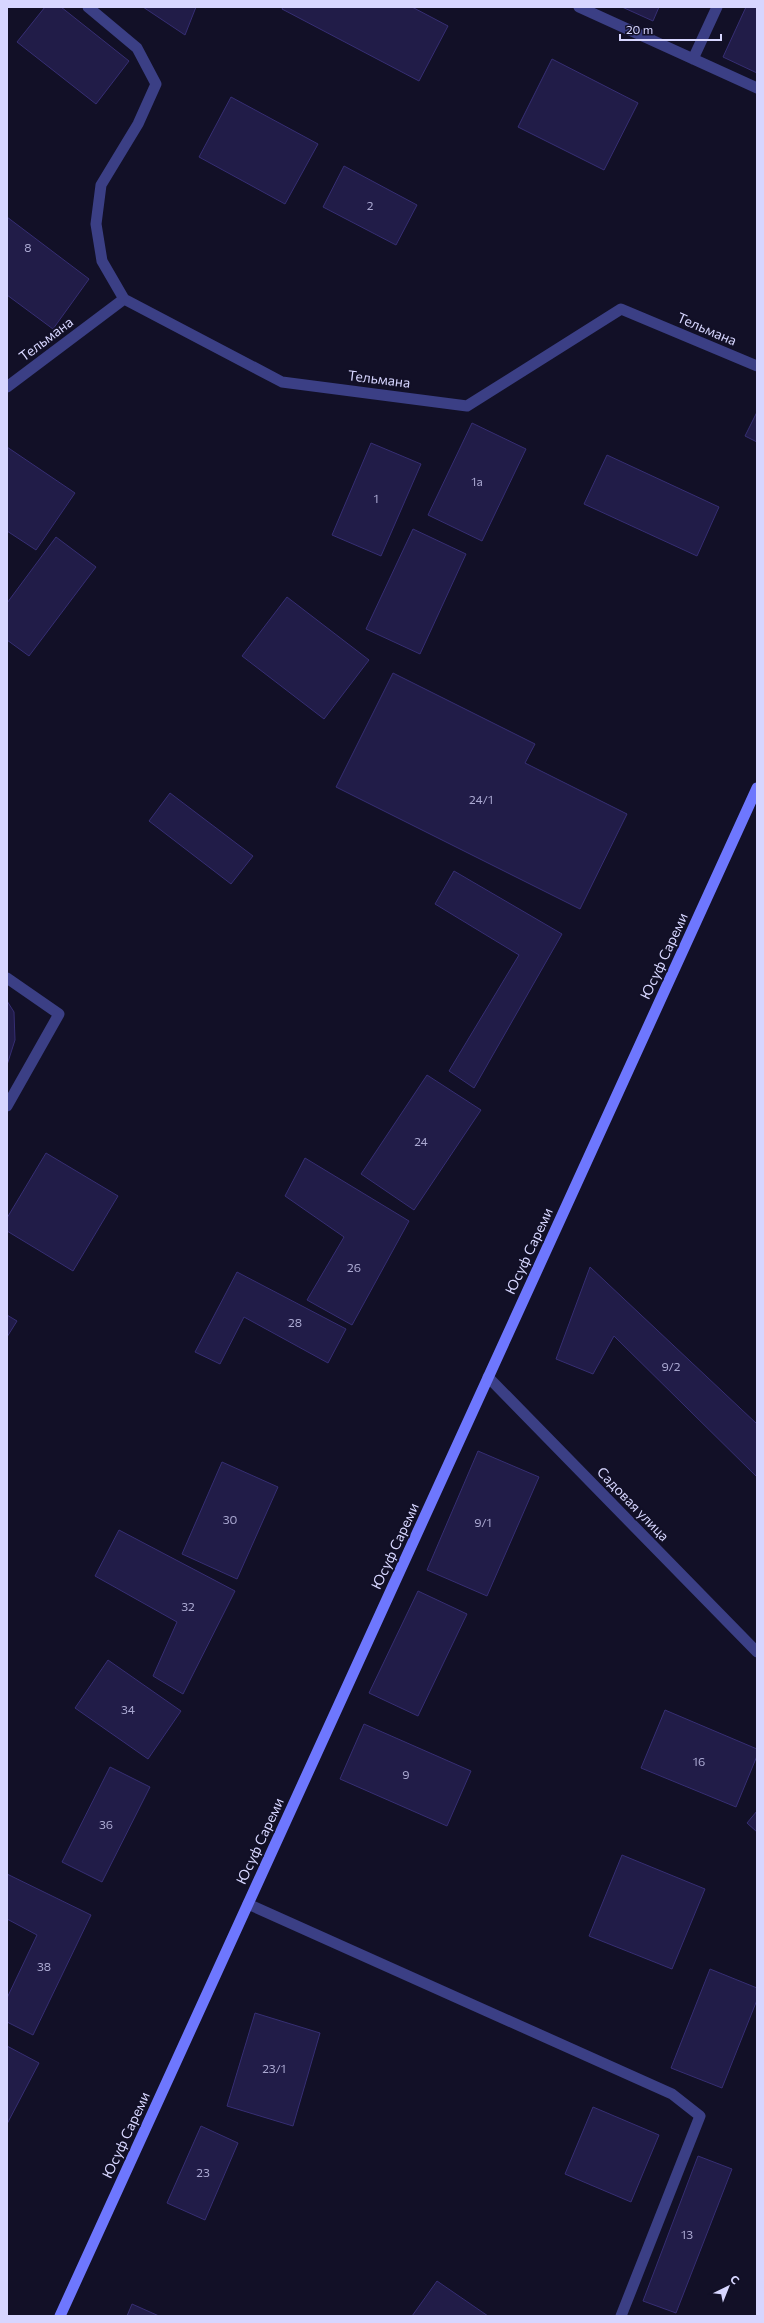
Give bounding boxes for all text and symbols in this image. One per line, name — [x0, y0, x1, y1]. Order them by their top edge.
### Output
scale bar — [620, 16, 721, 42]
text: 20 m — [626, 22, 653, 36]
house number: 2 — [367, 198, 374, 212]
house number: 8 — [24, 240, 32, 254]
street label: Тельмана — [675, 308, 740, 349]
street label: Тельмана — [15, 313, 76, 364]
street label: Тельмана — [347, 366, 411, 391]
house number: 1а — [471, 474, 483, 488]
house number: 1 — [373, 491, 379, 505]
house number: 24/1 — [469, 792, 493, 806]
street label: Юсуф Сареми — [636, 910, 691, 1002]
house number: 24 — [414, 1134, 428, 1148]
street label: Юсуф Сареми — [501, 1205, 556, 1297]
house number: 26 — [347, 1260, 361, 1274]
house number: 28 — [288, 1315, 302, 1329]
house number: 9/2 — [661, 1359, 681, 1373]
street label: Садовая улица — [594, 1463, 673, 1544]
street label: Юсуф Сареми — [367, 1500, 422, 1592]
house number: 30 — [223, 1512, 238, 1526]
house number: 9/1 — [474, 1515, 492, 1529]
house number: 32 — [181, 1599, 195, 1613]
house number: 34 — [121, 1702, 135, 1716]
house number: 16 — [693, 1754, 705, 1768]
house number: 9 — [402, 1767, 410, 1781]
street label: Юсуф Сареми — [232, 1795, 287, 1887]
house number: 36 — [99, 1817, 113, 1831]
house number: 38 — [37, 1959, 51, 1973]
house number: 23/1 — [262, 2061, 286, 2075]
street label: Юсуф Сареми — [98, 2089, 153, 2181]
house number: 23 — [196, 2165, 210, 2179]
house number: 13 — [681, 2227, 693, 2241]
north arrow — [708, 2267, 748, 2307]
text: С — [728, 2272, 743, 2287]

